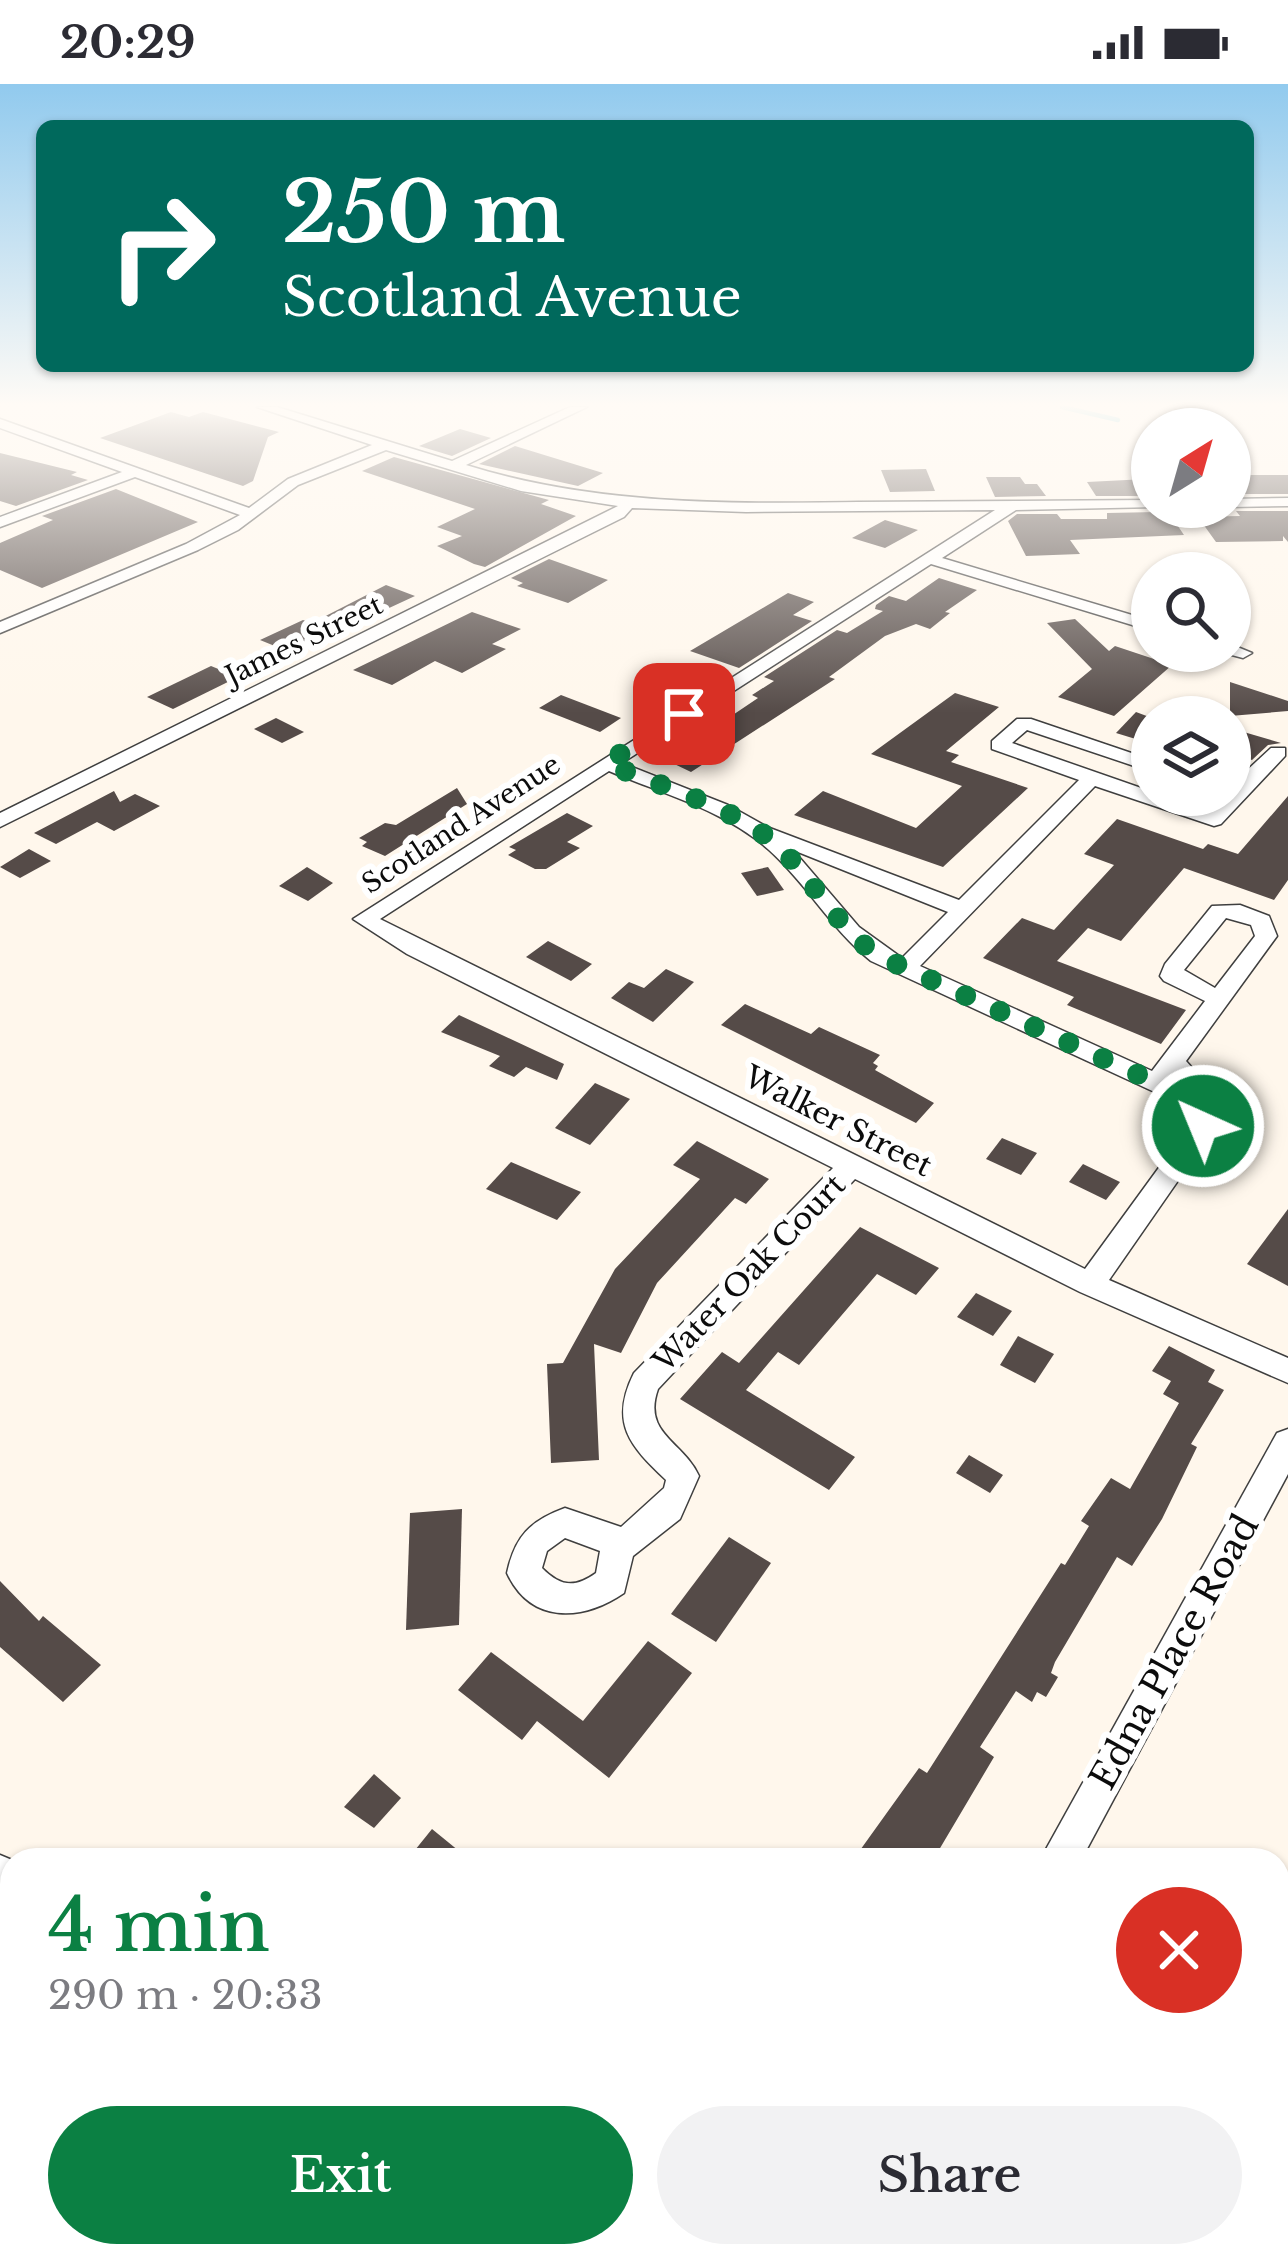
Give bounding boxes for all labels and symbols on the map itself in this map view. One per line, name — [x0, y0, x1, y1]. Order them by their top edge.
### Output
north arrow — [1131, 408, 1251, 528]
street label: James Street — [218, 588, 388, 693]
pin — [633, 663, 735, 765]
street label: Scotland Avenue — [356, 748, 566, 900]
street label: Walker Street — [737, 1057, 939, 1185]
position arrow — [1140, 1063, 1266, 1189]
street label: Water Oak Court — [644, 1166, 853, 1380]
street label: Edna Place Road — [1080, 1507, 1268, 1797]

